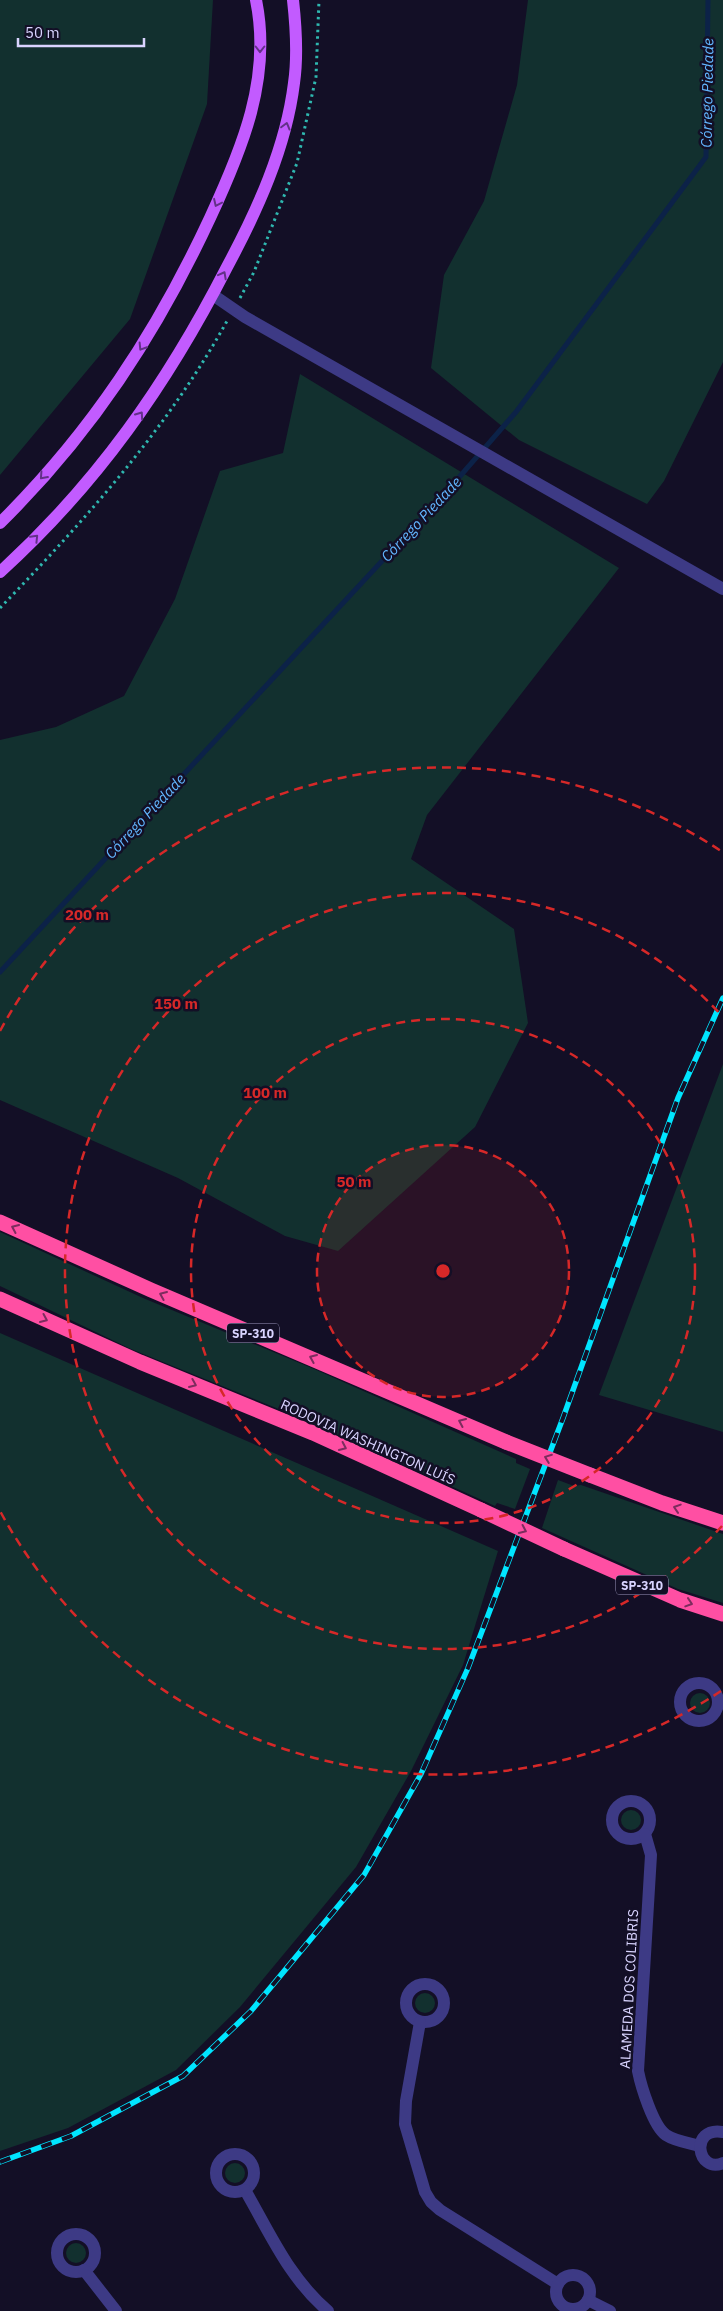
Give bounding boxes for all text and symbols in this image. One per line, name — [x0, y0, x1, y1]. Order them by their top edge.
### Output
scale bar — [18, 15, 144, 47]
text: 50 m — [25, 23, 60, 42]
water label: Córrego Piedade — [697, 38, 717, 148]
one-way arrow — [255, 45, 265, 53]
one-way arrow — [280, 122, 290, 130]
one-way arrow — [212, 198, 223, 207]
one-way arrow — [217, 272, 227, 281]
one-way arrow — [138, 342, 148, 351]
one-way arrow — [134, 411, 143, 420]
one-way arrow — [40, 471, 49, 480]
water label: Córrego Piedade — [377, 472, 466, 566]
one-way arrow — [29, 535, 38, 544]
water label: Córrego Piedade — [101, 769, 190, 863]
text: 200 m — [65, 905, 109, 924]
text: 150 m — [154, 994, 198, 1013]
text: 100 m — [243, 1083, 287, 1102]
text: 50 m — [337, 1172, 371, 1191]
one-way arrow — [11, 1224, 20, 1235]
centre of rings — [434, 1262, 452, 1280]
one-way arrow — [159, 1290, 168, 1301]
one-way arrow — [39, 1312, 48, 1323]
road number: SP-310 — [227, 1324, 279, 1342]
one-way arrow — [309, 1353, 318, 1364]
one-way arrow — [188, 1377, 197, 1388]
street label: RODOVIA WASHINGTON LUÍS — [278, 1394, 458, 1489]
one-way arrow — [458, 1418, 467, 1429]
one-way arrow — [338, 1441, 347, 1451]
one-way arrow — [544, 1454, 553, 1464]
one-way arrow — [673, 1504, 681, 1514]
one-way arrow — [517, 1523, 526, 1533]
road number: SP-310 — [616, 1576, 668, 1594]
one-way arrow — [684, 1598, 692, 1608]
street label: ALAMEDA DOS COLIBRIS — [616, 1909, 642, 2069]

